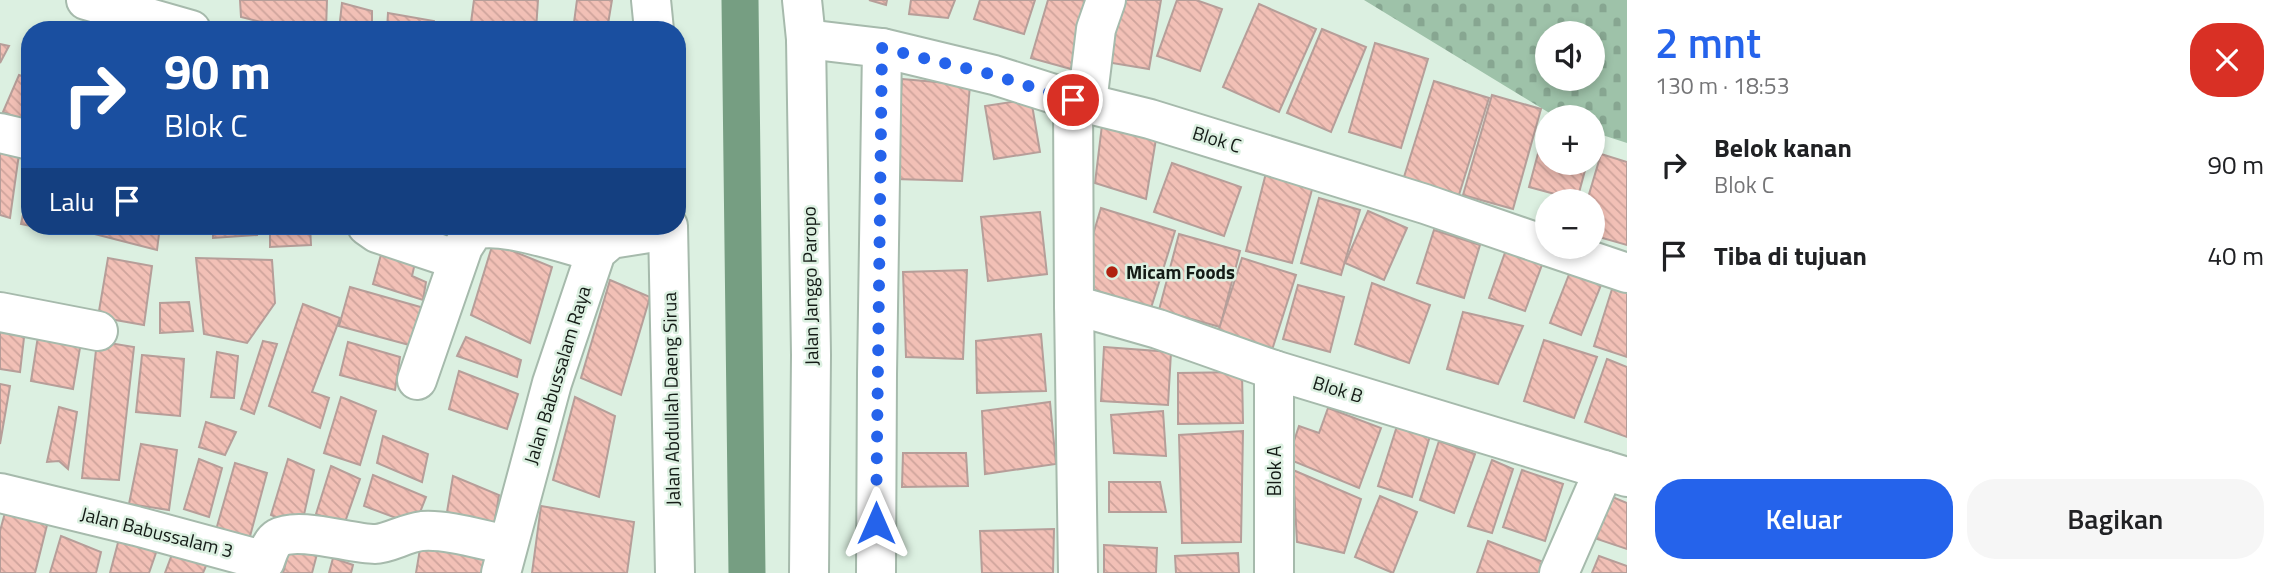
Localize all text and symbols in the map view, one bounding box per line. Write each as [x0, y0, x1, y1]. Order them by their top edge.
text: 2 mnt [1655, 10, 1761, 74]
map controls [1535, 21, 1605, 259]
button: sound [1535, 21, 1605, 91]
button: close [2190, 23, 2264, 97]
text: 90 m [164, 33, 271, 108]
icon: right [49, 49, 140, 140]
text: 130 m · 18:53 [1655, 68, 1790, 103]
pin [1043, 70, 1103, 130]
icon: arrive [1054, 81, 1092, 119]
text: Blok C [164, 101, 248, 149]
button: + [1535, 105, 1605, 175]
street label: Blok C [1189, 117, 1245, 160]
text: Belok kanan [1714, 128, 1852, 167]
text: 90 m [2207, 145, 2264, 184]
icon: right [1655, 146, 1693, 184]
text: Blok C [1714, 167, 1774, 202]
text: Lalu [49, 182, 94, 221]
icon: arrive [108, 182, 146, 220]
button: − [1535, 189, 1605, 259]
street label: Jalan Janggo Paropo [794, 206, 825, 366]
text: Tiba di tujuan [1714, 236, 1867, 275]
text: 40 m [2207, 236, 2264, 275]
icon: arrive [1655, 237, 1693, 275]
place label: Micam Foods [1126, 257, 1235, 286]
marker: Micam Foods [1104, 264, 1120, 280]
street label: Jalan Babussalam Raya [516, 281, 598, 468]
street label: Jalan Abdullah Daeng Sirua [654, 291, 687, 506]
street label: Blok B [1309, 367, 1367, 410]
street label: Blok A [1259, 446, 1288, 496]
button: Keluar [1655, 479, 1953, 559]
button: Bagikan [1967, 479, 2264, 559]
position arrow [839, 486, 913, 560]
street label: Jalan Babussalam 3 [78, 499, 237, 565]

